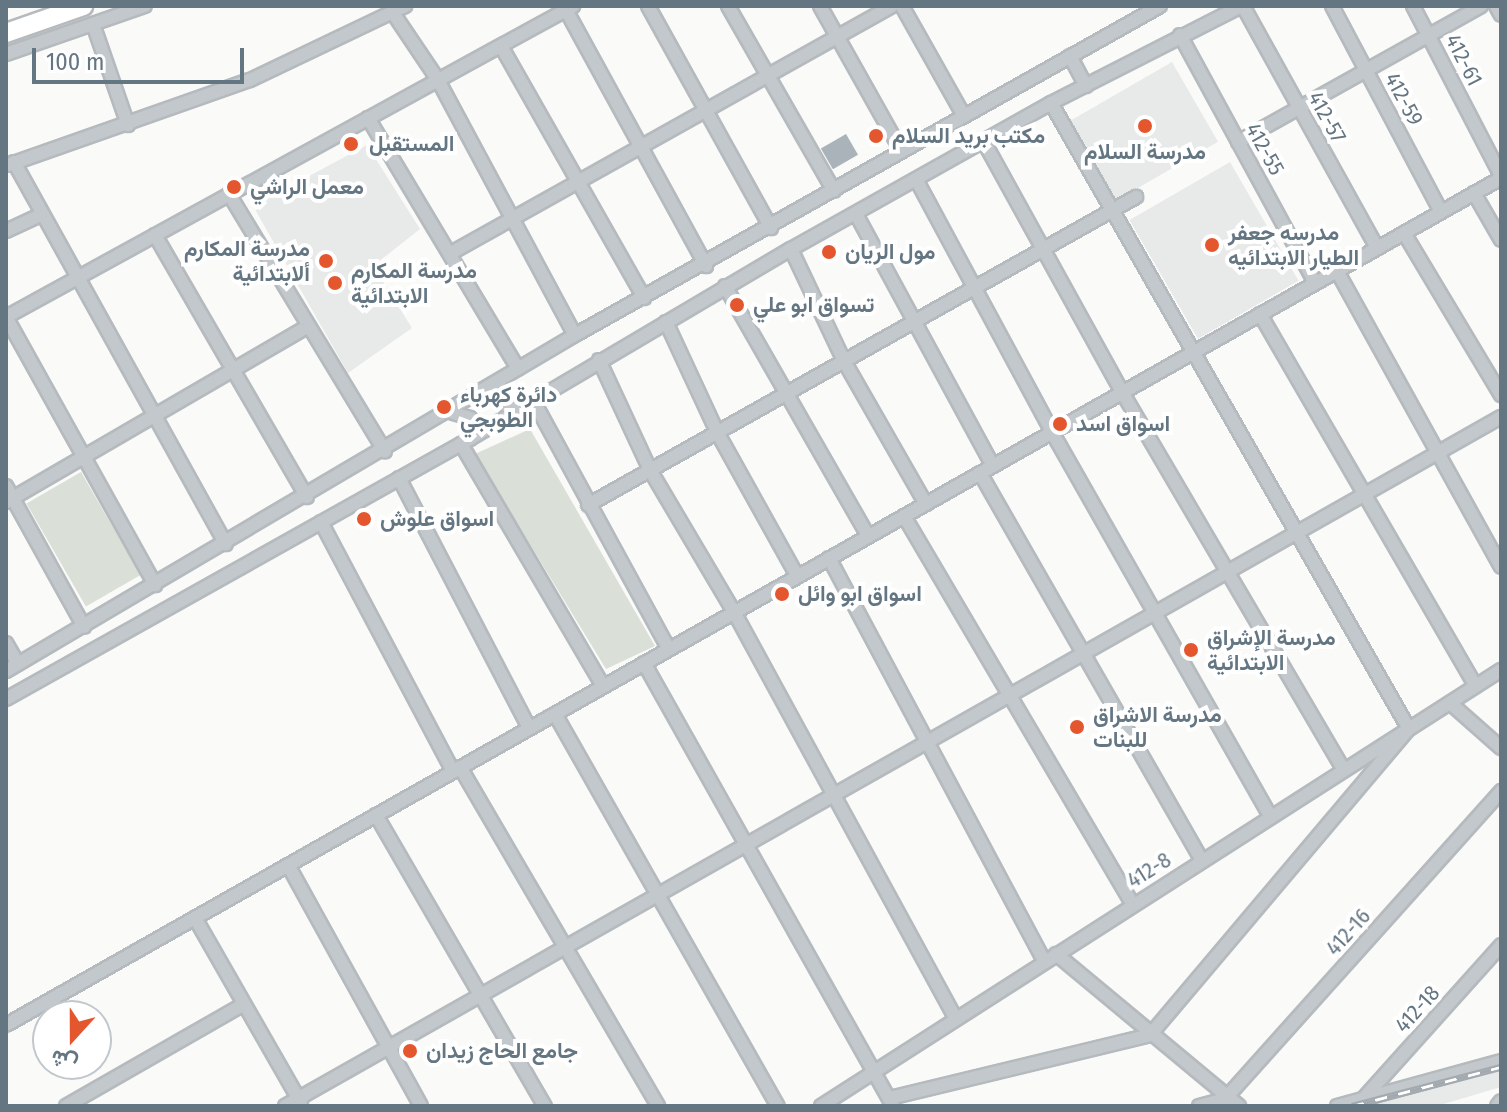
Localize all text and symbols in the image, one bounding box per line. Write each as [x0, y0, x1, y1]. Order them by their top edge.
street label: 412-61 [1440, 30, 1488, 90]
scale bar [36, 32, 248, 82]
text: 100 m [46, 48, 104, 76]
street label: 412-59 [1379, 68, 1429, 130]
street label: 412-57 [1302, 87, 1352, 147]
marker: مدرسة السلام [1136, 117, 1154, 135]
street label: 412-55 [1240, 118, 1290, 180]
place label: مكتب بريد السلام [892, 123, 1045, 149]
marker: مكتب بريد السلام [867, 127, 885, 145]
place label: المستقبل [369, 131, 454, 157]
marker: المستقبل [340, 133, 362, 155]
place label: مدرسة السلام [1084, 139, 1206, 165]
place label: معمل الراشي [250, 174, 364, 200]
marker: معمل الراشي [225, 178, 243, 196]
place label: مدرسه جعفر الطيار الابتدائيه [1228, 219, 1359, 270]
place label: مدرسة المكارم ألابتدائية [184, 235, 310, 286]
marker: مدرسه جعفر الطيار الابتدائيه [1203, 236, 1221, 254]
place label: مول الريان [845, 239, 936, 265]
marker: مول الريان [820, 243, 838, 261]
marker: مدرسة المكارم ألابتدائية [317, 252, 335, 270]
place label: مدرسة المكارم الابتدائية [351, 257, 477, 308]
marker: مدرسة المكارم الابتدائية [326, 274, 344, 292]
place label: تسواق ابو علي [753, 292, 874, 318]
marker: تسواق ابو علي [728, 296, 746, 314]
place label: دائرة كهرباء الطوبجي [460, 381, 557, 432]
marker: دائرة كهرباء الطوبجي [435, 398, 453, 416]
place label: اسواق اسد [1076, 411, 1170, 437]
marker: اسواق اسد [1051, 415, 1069, 433]
place label: اسواق علوش [380, 506, 494, 532]
marker: اسواق علوش [355, 510, 373, 528]
place label: اسواق ابو وائل [798, 581, 922, 607]
marker: اسواق ابو وائل [773, 585, 791, 603]
place label: مدرسة الإشراق الابتدائية [1207, 624, 1336, 676]
marker: مدرسة الإشراق الابتدائية [1182, 641, 1200, 659]
place label: مدرسة الاشراق للبنات [1093, 701, 1222, 752]
marker: مدرسة الاشراق للبنات [1068, 718, 1086, 736]
street label: 412-8 [1122, 846, 1176, 894]
street label: 412-16 [1320, 903, 1376, 961]
street label: 412-18 [1389, 980, 1445, 1038]
north arrow [32, 1000, 112, 1080]
place label: جامع الحاج زيدان [426, 1038, 578, 1064]
marker: جامع الحاج زيدان [401, 1042, 419, 1060]
text: ش [47, 1044, 81, 1078]

